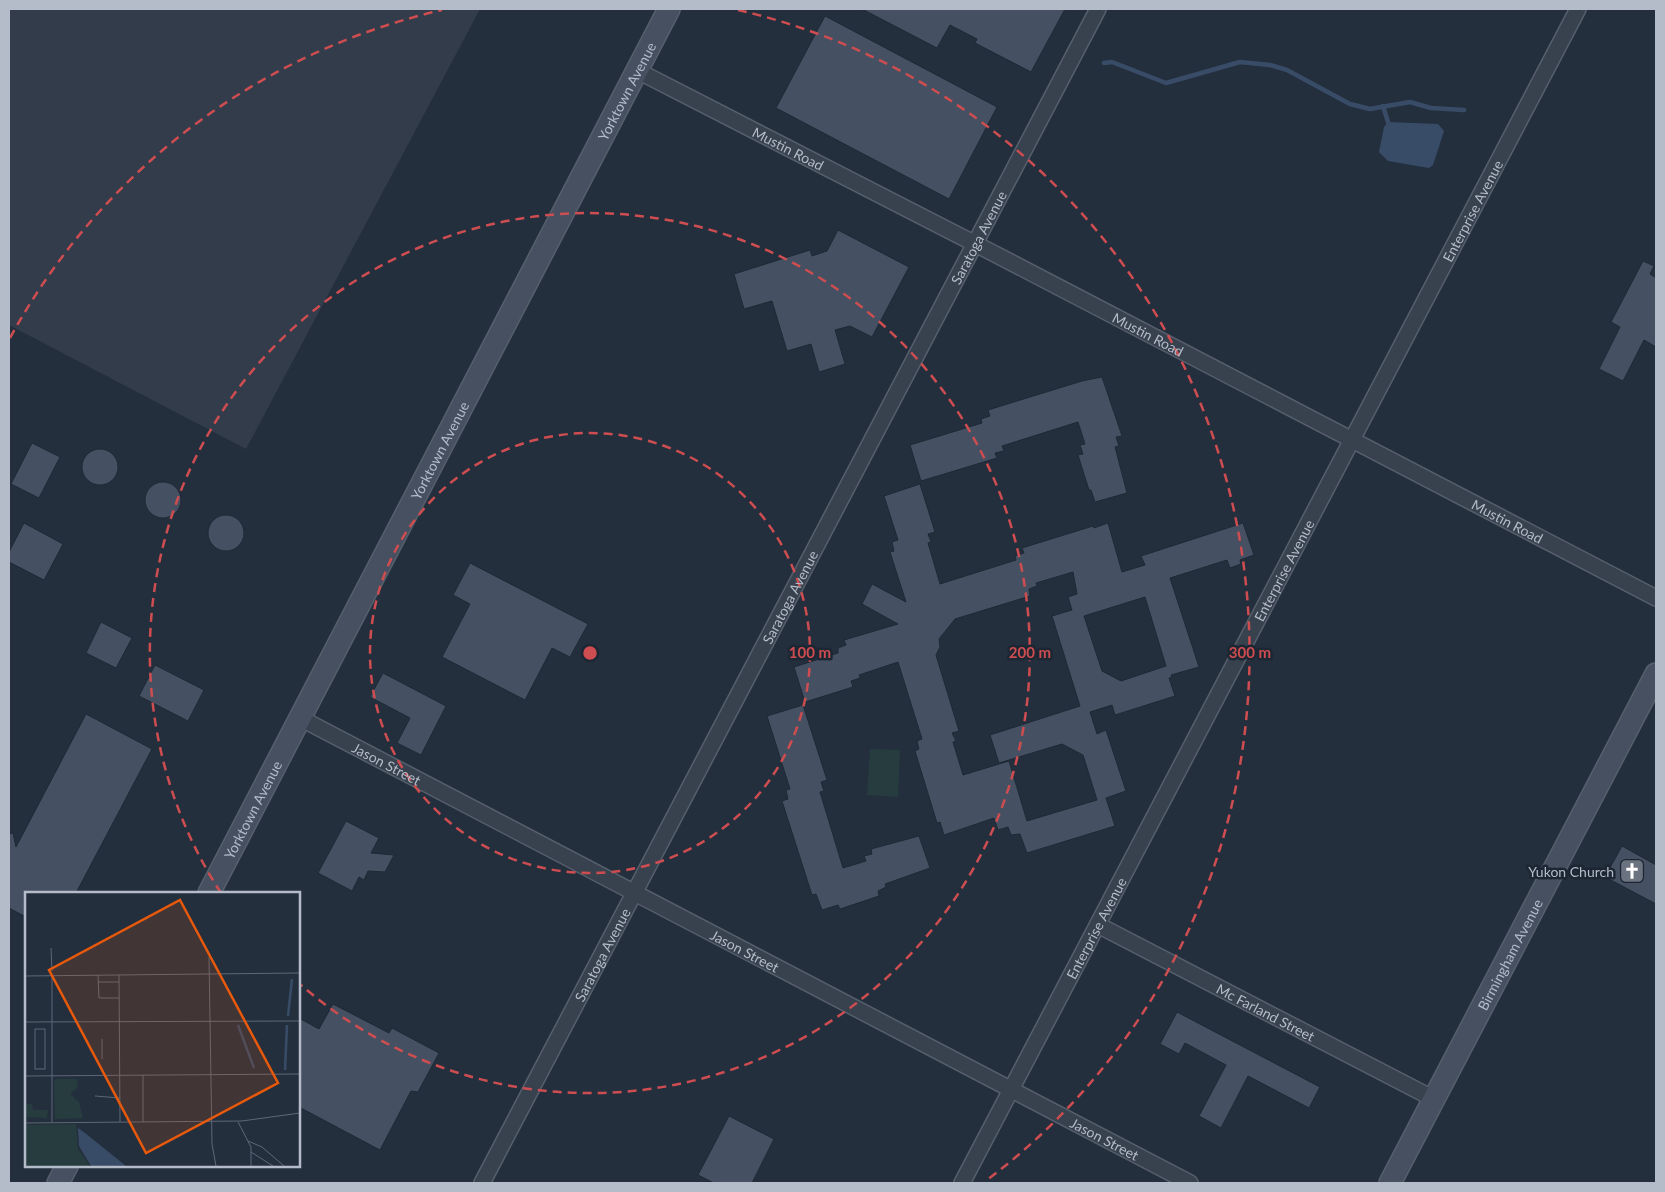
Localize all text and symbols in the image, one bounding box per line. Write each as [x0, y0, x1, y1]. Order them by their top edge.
street label: Yorktown Avenue [594, 39, 659, 143]
street label: Mustin Road [750, 123, 827, 173]
street label: Enterprise Avenue [1439, 157, 1506, 264]
street label: Saratoga Avenue [947, 188, 1010, 287]
street label: Mustin Road [1110, 308, 1187, 359]
street label: Yorktown Avenue [407, 398, 472, 502]
street label: Mustin Road [1469, 495, 1546, 546]
street label: Enterprise Avenue [1250, 516, 1317, 624]
street label: Saratoga Avenue [758, 547, 821, 646]
text: 100 m [789, 643, 831, 661]
text: 200 m [1009, 643, 1051, 661]
text: 300 m [1229, 643, 1271, 661]
centre of rings [581, 644, 599, 662]
street label: Jason Street [350, 738, 424, 788]
street label: Yorktown Avenue [220, 758, 285, 862]
church icon: Yukon Church [1619, 858, 1645, 884]
place label: Yukon Church [1528, 863, 1614, 880]
street label: Enterprise Avenue [1062, 874, 1129, 982]
inset map [25, 892, 300, 1167]
street label: Birmingham Avenue [1473, 896, 1546, 1013]
street label: Saratoga Avenue [570, 905, 633, 1004]
street label: Jason Street [708, 926, 782, 975]
street label: Mc Farland Street [1214, 979, 1318, 1044]
street label: Jason Street [1068, 1114, 1142, 1163]

